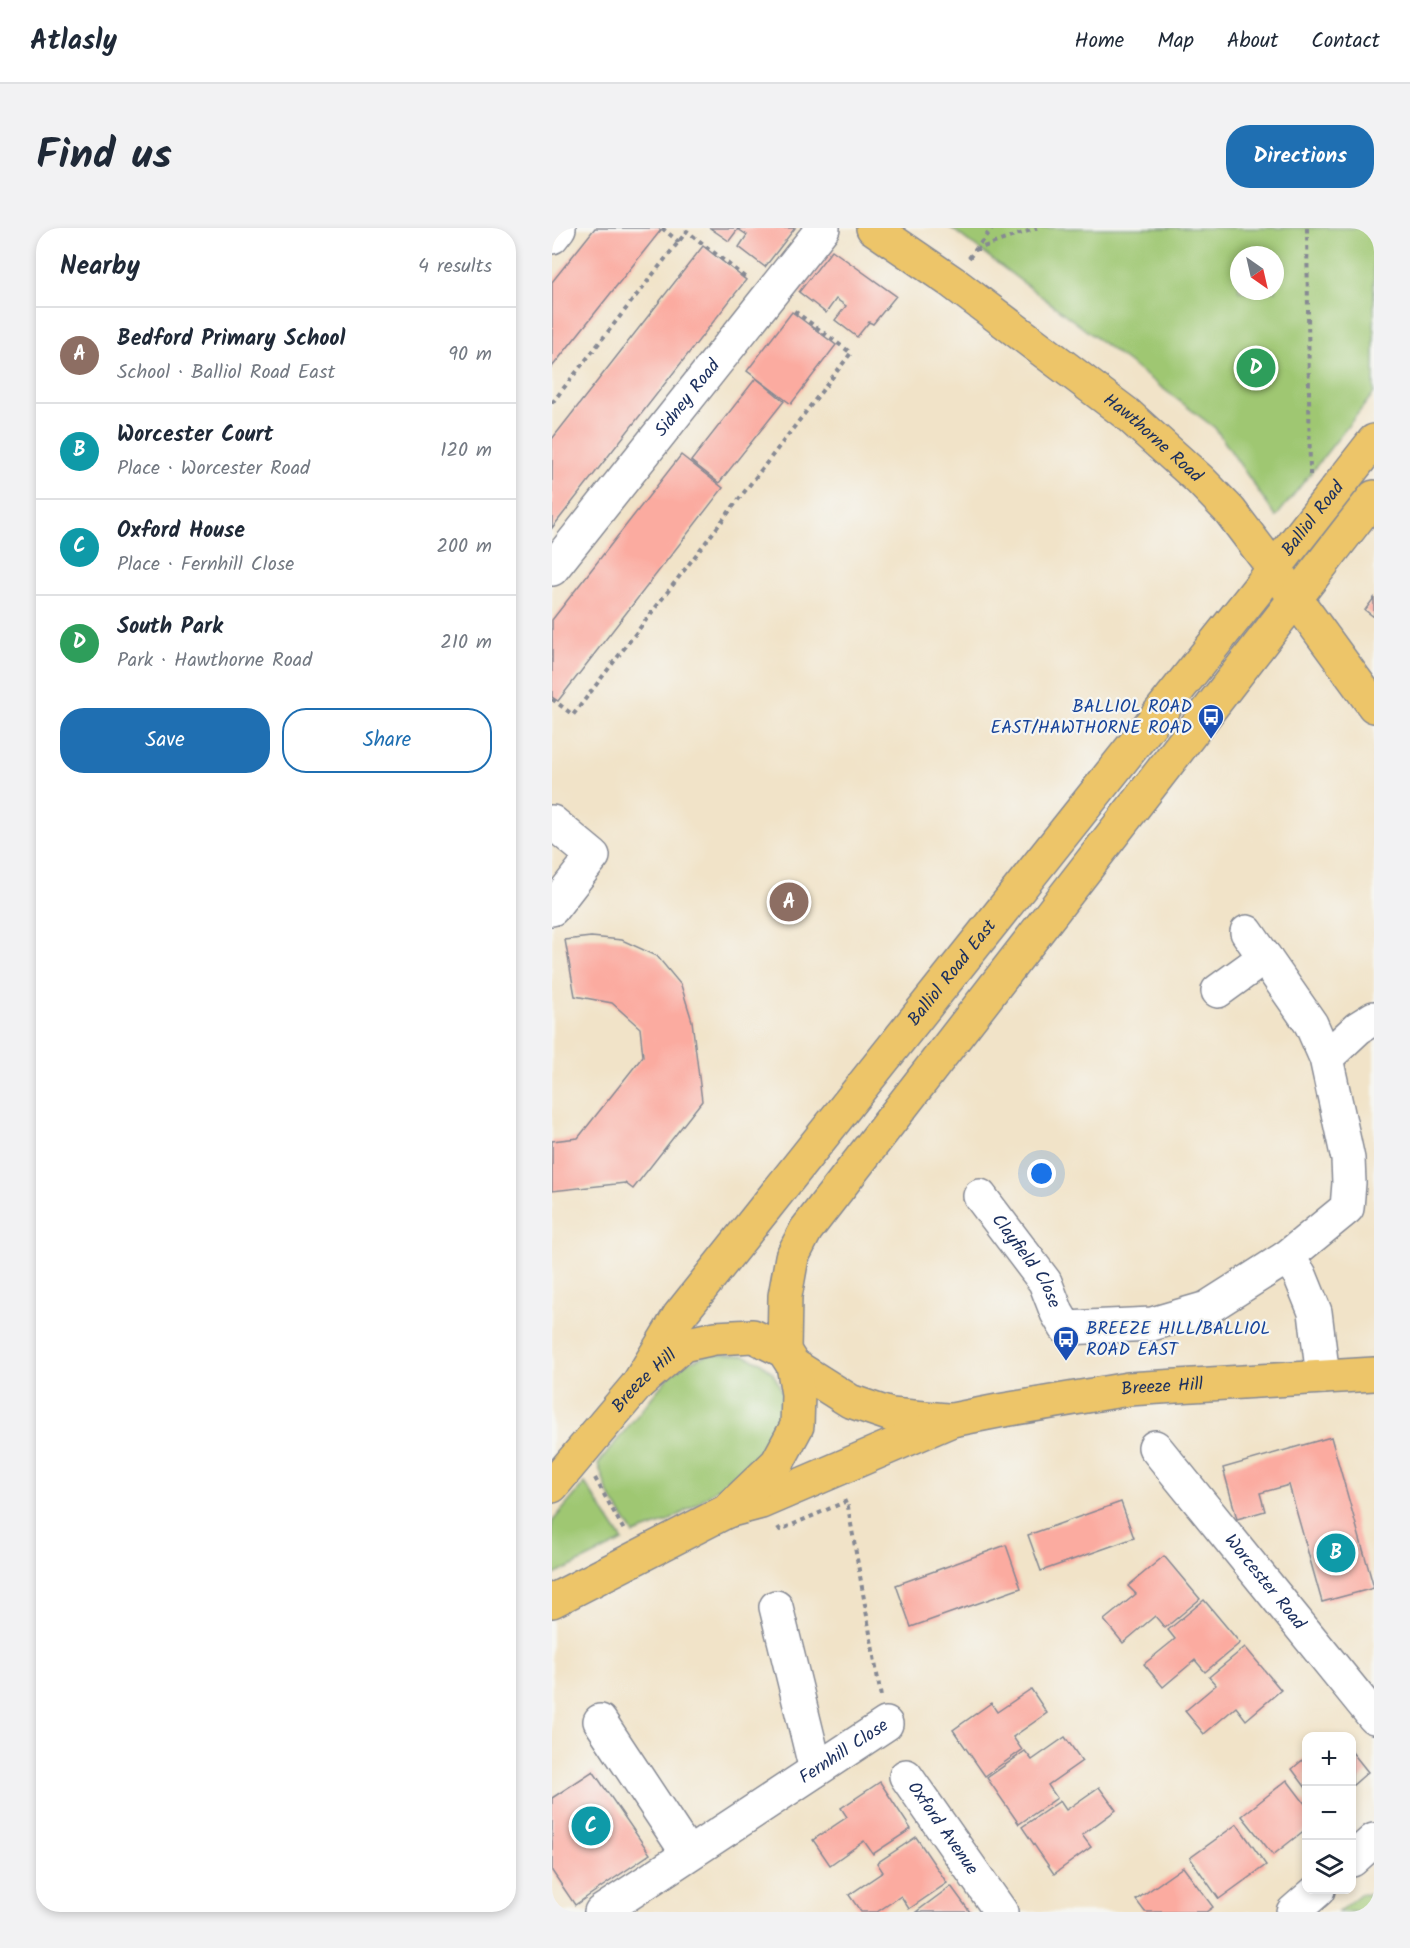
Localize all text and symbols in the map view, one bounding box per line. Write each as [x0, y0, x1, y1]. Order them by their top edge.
text: Atlasly [30, 19, 117, 64]
text: Home [1075, 25, 1124, 58]
text: Map [1157, 25, 1194, 58]
text: About [1227, 25, 1278, 58]
text: Contact [1311, 25, 1380, 58]
text: Find us [36, 123, 172, 190]
button: Directions [1226, 125, 1374, 188]
text: Nearby [60, 246, 140, 288]
north arrow [1230, 246, 1284, 300]
text: 4 results [418, 251, 492, 283]
text: Bedford Primary School [117, 322, 345, 357]
text: A [73, 339, 86, 371]
text: 90 m [448, 339, 492, 371]
pin: D [1236, 346, 1276, 390]
street label: Sidney Road [648, 352, 728, 444]
text: School · Balliol Road East [117, 357, 335, 389]
street label: Hawthorne Road [1097, 386, 1210, 491]
text: Worcester Court [117, 418, 273, 453]
text: B [73, 435, 86, 467]
text: 120 m [440, 435, 492, 467]
text: Place · Worcester Road [117, 453, 310, 485]
street label: Balliol Road [1274, 474, 1353, 563]
text: Oxford House [117, 514, 245, 549]
text: C [73, 531, 86, 563]
text: 200 m [436, 531, 492, 563]
text: Place · Fernhill Close [117, 549, 294, 581]
text: South Park [117, 610, 223, 645]
text: D [73, 627, 86, 659]
text: 210 m [440, 627, 492, 659]
text: Park · Hawthorne Road [117, 645, 312, 677]
place label: BALLIOL ROAD EAST/HAWTHORNE ROAD [991, 693, 1192, 743]
bus stop icon: BALLIOL ROAD EAST/HAWTHORNE ROAD [1196, 702, 1226, 740]
button: Save [60, 708, 270, 773]
button: Share [282, 708, 492, 773]
pin: A [770, 880, 808, 924]
street label: Balliol Road East [900, 912, 1005, 1033]
your location [1027, 1159, 1056, 1188]
street label: Clayfield Close [984, 1207, 1068, 1312]
place label: BREEZE HILL/BALLIOL ROAD EAST [1086, 1315, 1270, 1365]
bus stop icon: BREEZE HILL/BALLIOL ROAD EAST [1051, 1324, 1081, 1362]
street label: Breeze Hill [605, 1341, 684, 1420]
street label: Breeze Hill [1119, 1370, 1205, 1404]
street label: Worcester Road [1217, 1528, 1313, 1637]
pin: B [1316, 1530, 1356, 1576]
street label: Fernhill Close [793, 1712, 895, 1792]
map controls [1302, 1732, 1356, 1894]
button: + [1302, 1732, 1356, 1786]
street label: Oxford Avenue [900, 1776, 986, 1881]
button: − [1302, 1786, 1356, 1840]
pin: C [572, 1804, 610, 1848]
button: layers [1302, 1840, 1356, 1894]

